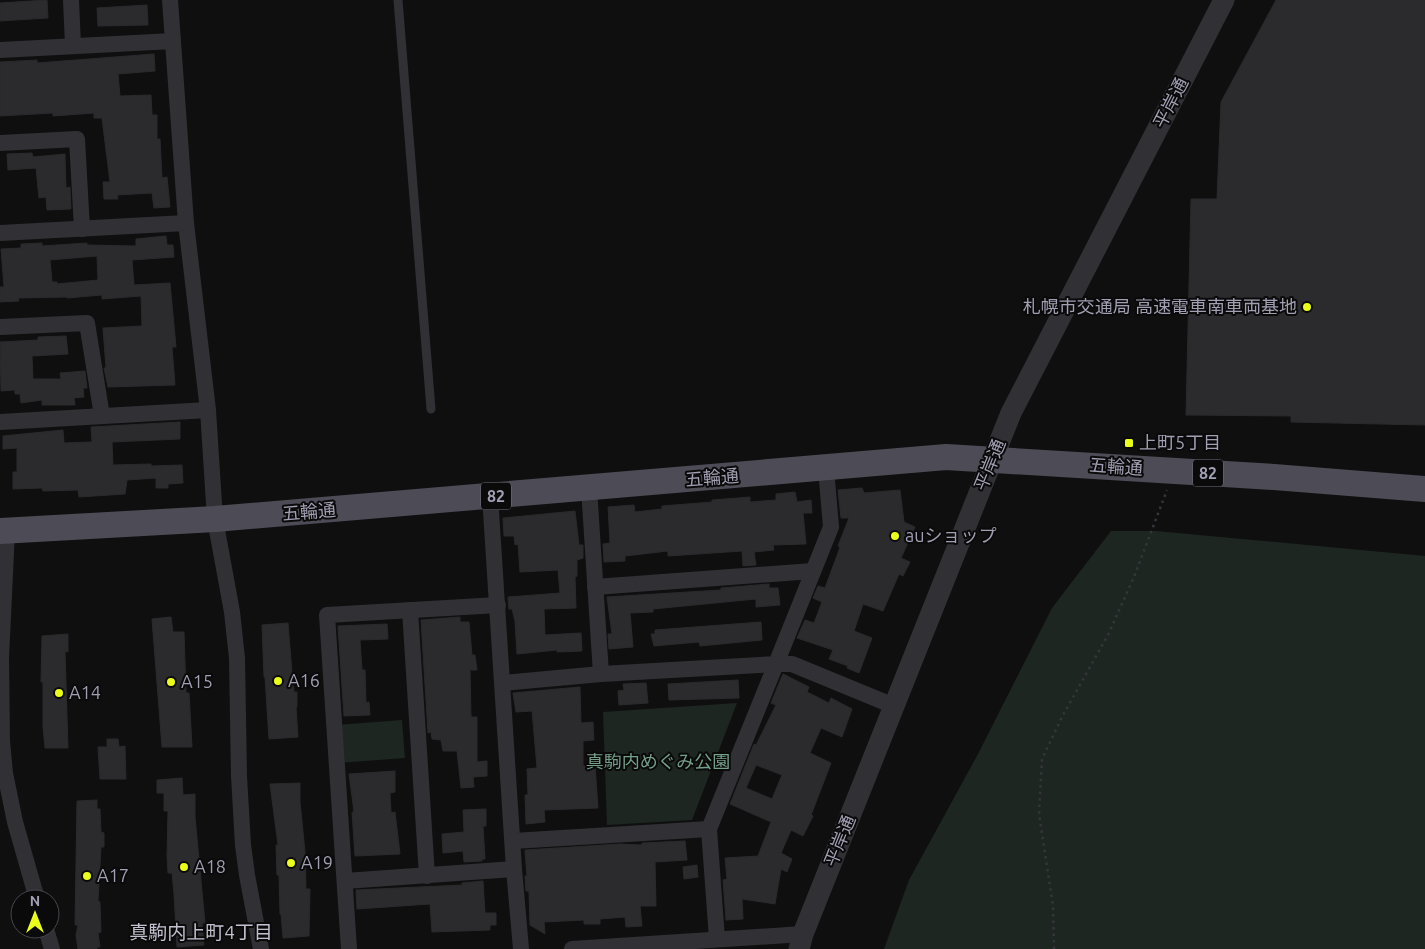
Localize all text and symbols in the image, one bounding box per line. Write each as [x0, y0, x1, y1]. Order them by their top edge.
street label: 平岸通 [1149, 74, 1191, 131]
place label: 札幌市交通局 高速電車南車両基地 [1023, 296, 1297, 316]
marker: 札幌市交通局 高速電車南車両基地 [1301, 301, 1313, 313]
place label: 上町5丁目 [1139, 432, 1221, 452]
street label: 平岸通 [970, 436, 1008, 493]
marker: 上町5丁目 [1123, 437, 1135, 449]
street label: 五輪通 [1088, 454, 1144, 478]
road number: 82 [1193, 459, 1223, 486]
street label: 五輪通 [684, 465, 740, 489]
road number: 82 [481, 482, 511, 510]
street label: 五輪通 [281, 499, 337, 523]
place label: auショップ [905, 525, 997, 545]
marker: auショップ [889, 530, 901, 542]
place label: A16 [288, 670, 320, 690]
place label: A15 [181, 671, 213, 691]
marker: A16 [272, 675, 284, 687]
marker: A15 [165, 676, 177, 688]
place label: A14 [69, 682, 101, 702]
marker: A14 [53, 687, 65, 699]
park label: 真駒内めぐみ公園 [586, 751, 730, 771]
street label: 平岸通 [820, 812, 858, 869]
place label: A19 [301, 852, 333, 872]
place label: A18 [194, 856, 226, 876]
marker: A19 [285, 857, 297, 869]
marker: A18 [178, 861, 190, 873]
place label: A17 [97, 865, 129, 885]
marker: A17 [81, 870, 93, 882]
north arrow [10, 889, 60, 939]
text: N [30, 893, 40, 909]
district label: 真駒内上町4丁目 [129, 921, 273, 943]

